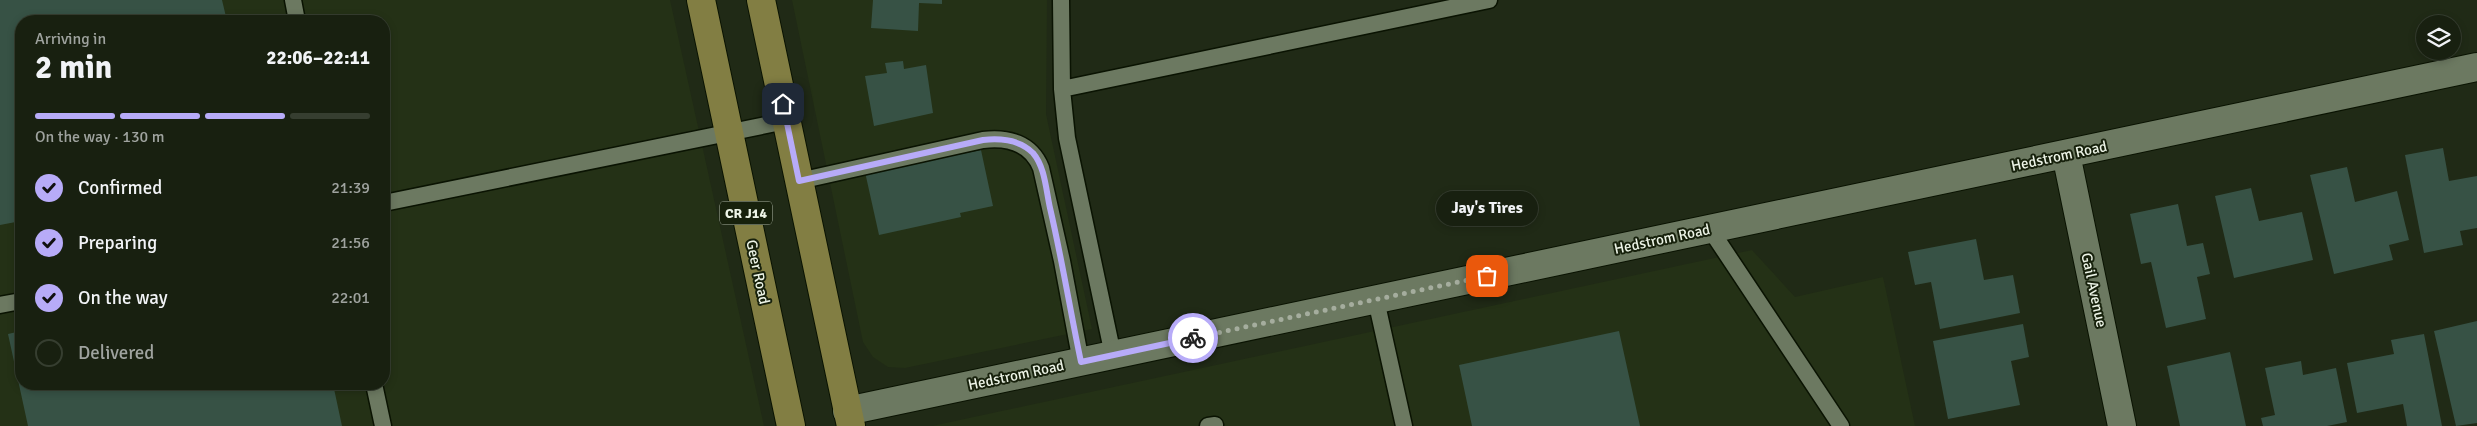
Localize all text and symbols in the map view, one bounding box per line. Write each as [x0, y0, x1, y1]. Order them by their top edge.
map controls [2416, 15, 2461, 60]
button: layers [2416, 15, 2461, 60]
text: Arriving in [35, 29, 106, 49]
text: 22:06–22:11 [266, 46, 370, 70]
text: 2 min [35, 48, 112, 87]
pin [762, 83, 804, 125]
icon: home [769, 90, 797, 118]
text: On the way · 130 m [35, 127, 165, 147]
street label: Hedstrom Road [2009, 137, 2109, 175]
icon: check [35, 174, 63, 202]
text: Confirmed [78, 176, 162, 200]
text: 21:39 [331, 178, 370, 198]
callout: Jay's Tires [1436, 191, 1538, 226]
text: Jay's Tires [1451, 198, 1523, 218]
road number: CR J14 [720, 202, 772, 224]
street label: Hedstrom Road [1612, 220, 1712, 258]
icon: check [35, 229, 63, 257]
text: Preparing [78, 231, 157, 255]
text: 21:56 [331, 233, 370, 253]
street label: Geer Road [742, 238, 774, 306]
street label: Gail Avenue [2077, 251, 2111, 329]
pin [1466, 255, 1508, 297]
icon: bag [1473, 262, 1501, 290]
icon: check [35, 284, 63, 312]
text: On the way [78, 286, 168, 310]
text: 22:01 [331, 288, 370, 308]
courier [1168, 313, 1218, 363]
icon: bike [1179, 324, 1207, 352]
text: Delivered [78, 341, 154, 365]
street label: Hedstrom Road [966, 356, 1066, 394]

